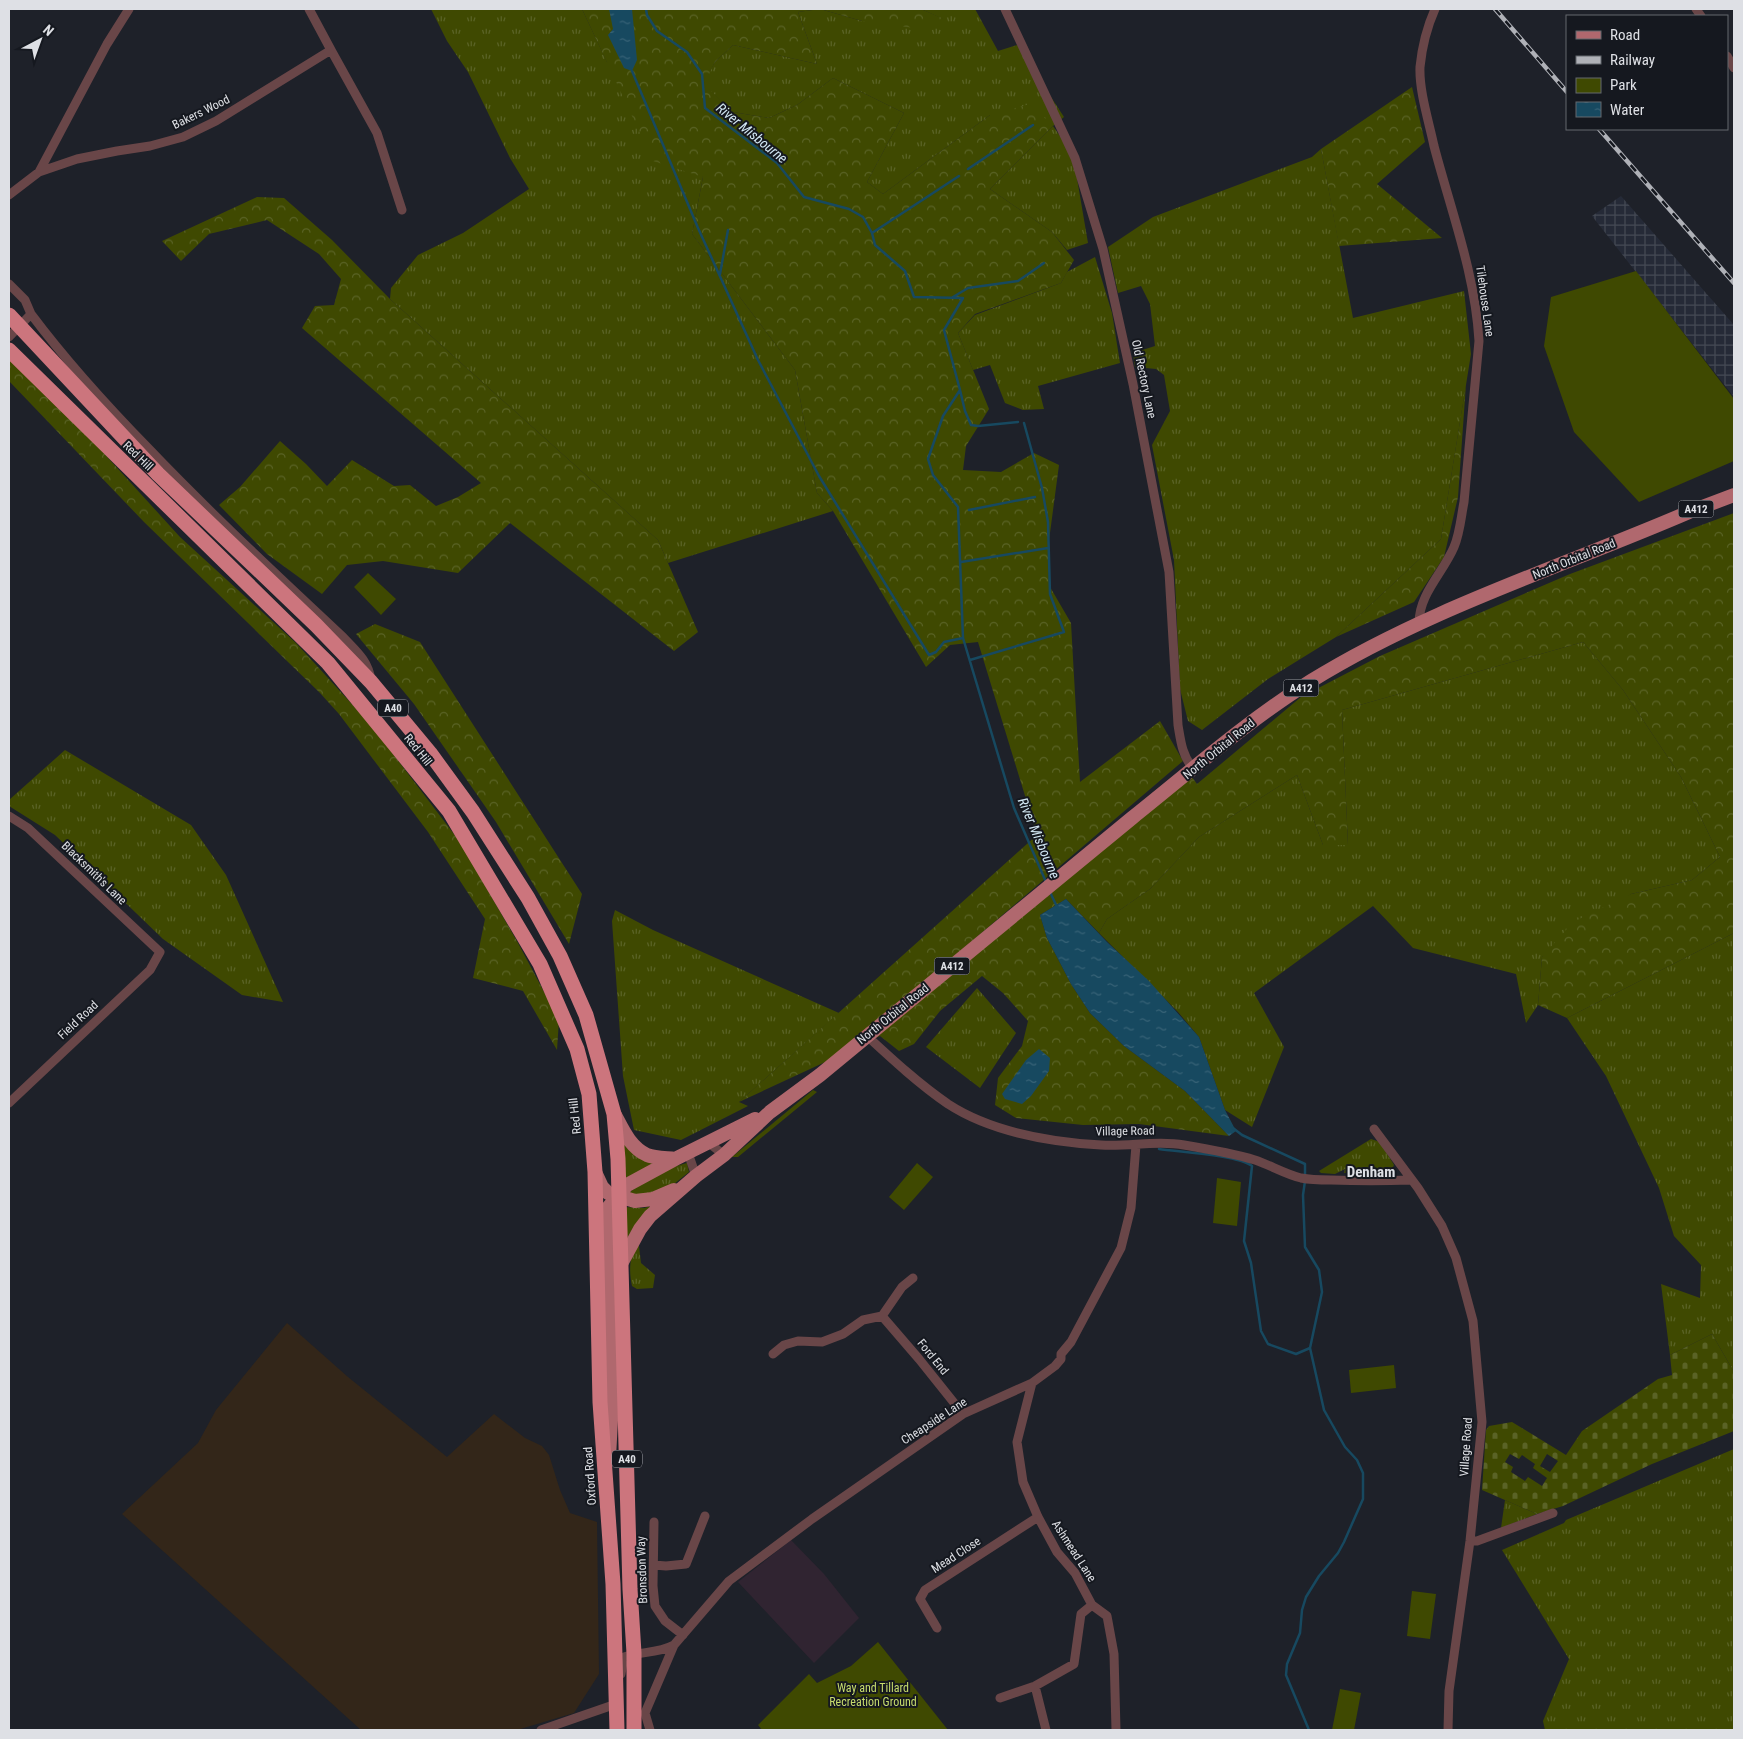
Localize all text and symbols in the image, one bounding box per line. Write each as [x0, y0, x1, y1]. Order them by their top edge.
north arrow [15, 15, 65, 65]
legend [1566, 15, 1728, 130]
text: N [40, 21, 57, 39]
text: Road [1610, 26, 1640, 44]
text: Railway [1610, 51, 1655, 69]
text: Park [1610, 76, 1637, 94]
street label: Bakers Wood [170, 92, 232, 132]
water label: River Misbourne [713, 100, 791, 166]
text: Water [1610, 101, 1645, 119]
street label: Tilehouse Lane [1473, 264, 1497, 338]
street label: Old Rectory Lane [1129, 338, 1159, 420]
street label: Red Hill [120, 438, 156, 474]
road number: A412 [1678, 500, 1714, 518]
street label: North Orbital Road [1531, 536, 1617, 582]
road number: A412 [1284, 680, 1318, 696]
road number: A40 [378, 700, 408, 716]
street label: North Orbital Road [1180, 716, 1258, 782]
street label: Red Hill [401, 731, 435, 769]
water label: River Misbourne [1015, 795, 1063, 881]
street label: Blacksmith's Lane [59, 839, 130, 908]
road number: A412 [934, 958, 970, 974]
street label: North Orbital Road [854, 981, 932, 1047]
street label: Field Road [55, 998, 101, 1042]
street label: Red Hill [566, 1097, 584, 1135]
street label: Village Road [1095, 1123, 1155, 1139]
district label: Denham [1347, 1163, 1395, 1181]
street label: Ford End [914, 1336, 952, 1378]
street label: Cheapside Lane [899, 1394, 970, 1447]
street label: Village Road [1457, 1417, 1475, 1477]
street label: Oxford Road [581, 1446, 599, 1506]
road number: A40 [612, 1450, 642, 1468]
street label: Ashmead Lane [1049, 1518, 1099, 1585]
street label: Mead Close [929, 1534, 984, 1576]
street label: Bronsdon Way [634, 1536, 650, 1604]
park label: Way and Tillard Recreation Ground [829, 1681, 917, 1709]

